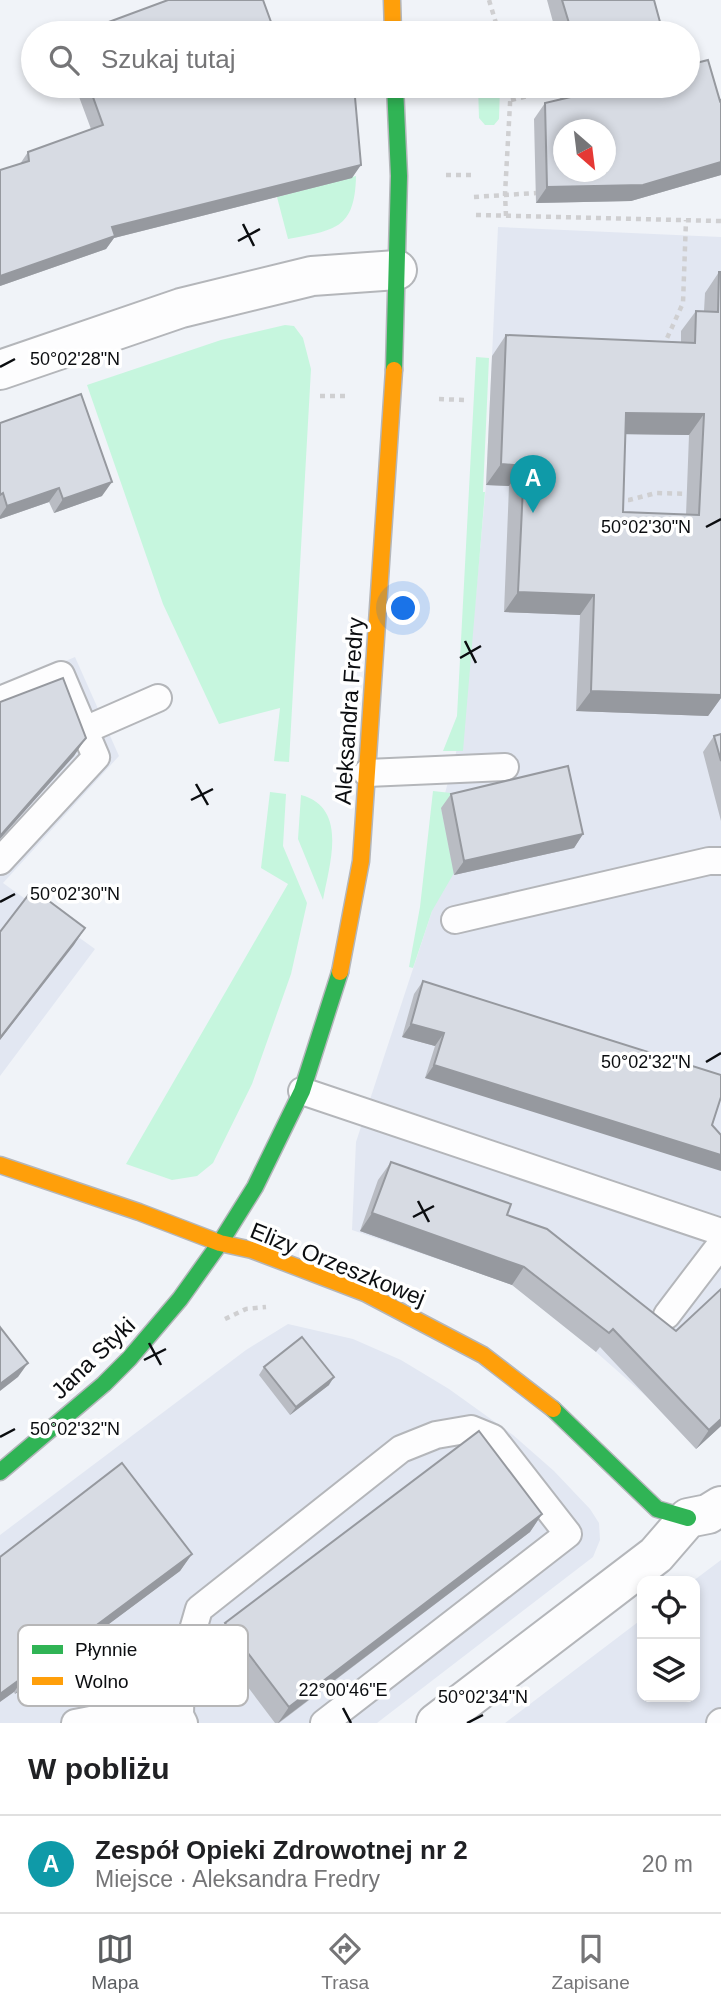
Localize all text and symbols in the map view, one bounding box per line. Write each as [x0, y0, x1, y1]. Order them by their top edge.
search box [21, 21, 700, 98]
icon: search [45, 41, 83, 79]
text: Szukaj tutaj [101, 44, 235, 74]
north arrow [553, 119, 616, 182]
text: 50°02'28"N [30, 349, 120, 369]
pin: A [510, 455, 556, 513]
text: 50°02'30"N [601, 517, 691, 537]
your location [386, 591, 420, 625]
street label: Aleksandra Fredry [329, 616, 369, 806]
text: 50°02'30"N [30, 884, 120, 904]
text: 50°02'32"N [601, 1052, 691, 1072]
street label: Elizy Orzeszkowej [247, 1217, 429, 1311]
street label: Jana Styki [46, 1312, 140, 1404]
text: 50°02'32"N [30, 1419, 120, 1439]
map controls [637, 1576, 700, 1702]
button: locate [637, 1576, 700, 1639]
legend [18, 1625, 248, 1706]
text: Płynnie [75, 1639, 137, 1660]
button: layers [637, 1639, 700, 1702]
text: Wolno [75, 1671, 129, 1692]
text: 22°00'46"E [298, 1680, 388, 1700]
text: 50°02'34"N [438, 1687, 528, 1707]
text: W pobliżu [28, 1752, 170, 1785]
text: Zespół Opieki Zdrowotnej nr 2 [95, 1835, 468, 1865]
text: A [43, 1851, 59, 1877]
text: 20 m [642, 1851, 693, 1877]
text: Miejsce · Aleksandra Fredry [95, 1866, 380, 1892]
tab: Mapa [91, 1930, 139, 1994]
tab: Trasa [321, 1930, 369, 1994]
tab: Zapisane [552, 1930, 630, 1994]

